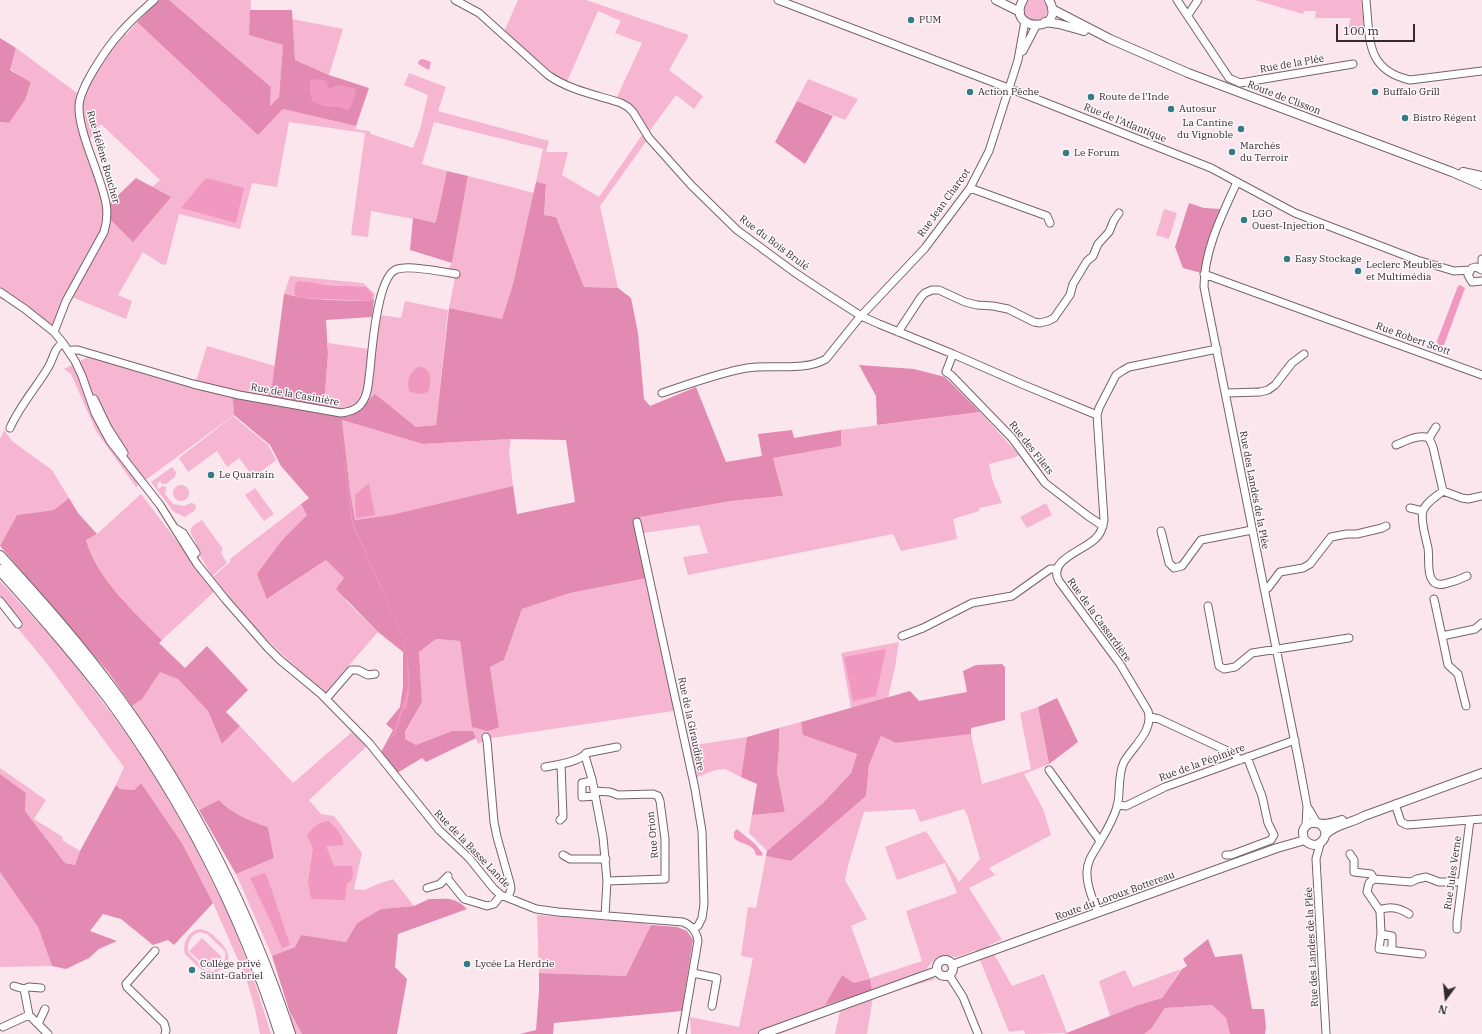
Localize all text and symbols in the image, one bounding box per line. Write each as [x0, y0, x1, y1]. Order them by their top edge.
place label: PUM [919, 14, 941, 26]
marker: PUM [906, 15, 916, 25]
scale bar [1338, 16, 1417, 42]
text: 100 m [1343, 23, 1379, 38]
street label: Rue de la Plée [1259, 52, 1325, 76]
street label: Route de Clisson [1246, 78, 1322, 118]
place label: Action Pêche [978, 86, 1039, 98]
place label: Buffalo Grill [1383, 86, 1440, 98]
marker: Action Pêche [965, 87, 975, 97]
marker: Buffalo Grill [1370, 87, 1380, 97]
place label: Route de l'Inde [1099, 91, 1169, 103]
marker: Route de l'Inde [1086, 92, 1096, 102]
street label: Rue de l'Atlantique [1082, 101, 1168, 145]
place label: Autosur [1179, 103, 1217, 115]
marker: Autosur [1166, 104, 1176, 114]
street label: Rue Hélène Boucher [84, 109, 122, 205]
place label: Bistro Régent [1413, 112, 1476, 124]
marker: Bistro Régent [1400, 113, 1410, 123]
place label: La Cantine du Vignoble [1177, 117, 1233, 140]
marker: La Cantine du Vignoble [1236, 124, 1246, 134]
place label: Marchés du Terroir [1240, 140, 1288, 164]
place label: Le Forum [1074, 147, 1119, 159]
marker: Marchés du Terroir [1227, 147, 1237, 157]
marker: Le Forum [1061, 148, 1071, 158]
street label: Rue Jean Charcot [915, 167, 973, 239]
place label: LGO Ouest-Injection [1252, 208, 1325, 232]
street label: Rue du Bois Brulé [737, 213, 811, 273]
marker: LGO Ouest-Injection [1239, 215, 1249, 225]
place label: Easy Stockage [1295, 253, 1362, 265]
marker: Easy Stockage [1282, 254, 1292, 264]
place label: Leclerc Meubles et Multimédia [1366, 259, 1442, 282]
marker: Leclerc Meubles et Multimédia [1353, 266, 1363, 276]
street label: Rue Robert Scott [1374, 320, 1452, 358]
street label: Rue de la Casinière [250, 381, 340, 409]
street label: Rue des Filets [1006, 419, 1056, 477]
street label: Rue des Landes de la Plée [1237, 430, 1271, 550]
place label: Le Quatrain [219, 469, 274, 481]
marker: Le Quatrain [206, 470, 216, 480]
street label: Rue de la Cassardière [1064, 576, 1134, 664]
street label: Rue de la Giraudière [675, 676, 707, 772]
street label: Rue de la Pépinière [1157, 742, 1247, 784]
street label: Rue de la Basse Lande [432, 807, 512, 891]
street label: Rue Orion [645, 811, 661, 859]
street label: Rue Jules Verne [1442, 835, 1464, 911]
street label: Route du Loroux Bottereau [1054, 869, 1176, 923]
street label: Rue des Landes de la Plée [1303, 887, 1321, 1007]
place label: Collège privé Saint-Gabriel [200, 958, 263, 982]
place label: Lycée La Herdrie [475, 958, 554, 970]
marker: Lycée La Herdrie [462, 959, 472, 969]
marker: Collège privé Saint-Gabriel [187, 965, 197, 975]
north arrow [1426, 978, 1466, 1018]
text: N [1437, 1002, 1449, 1017]

